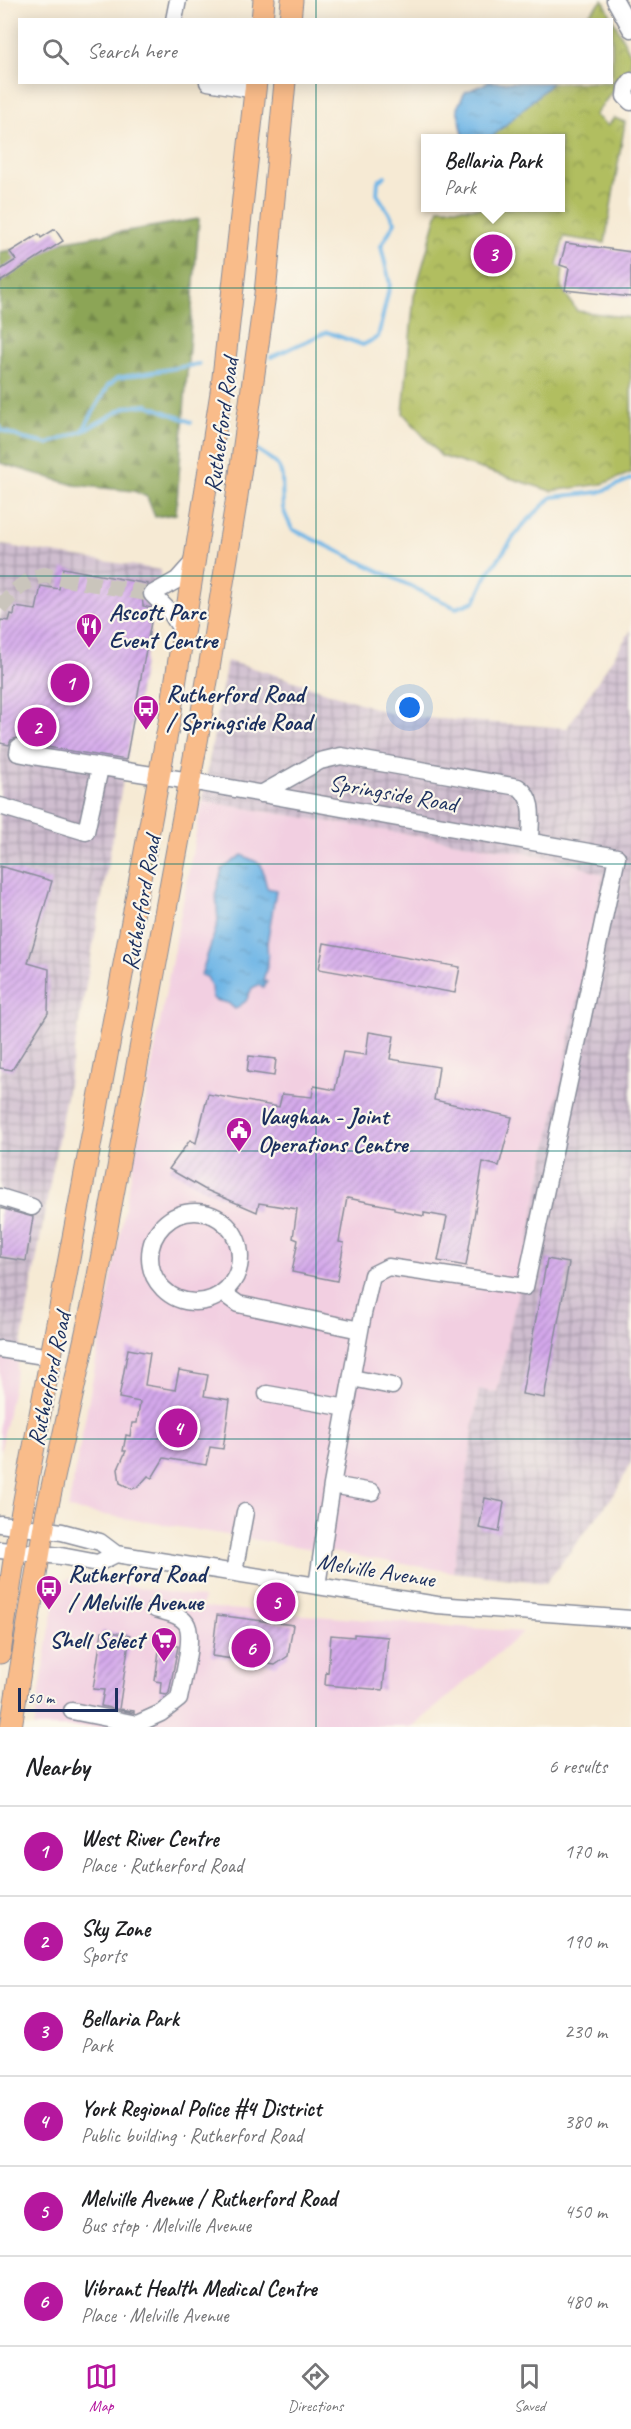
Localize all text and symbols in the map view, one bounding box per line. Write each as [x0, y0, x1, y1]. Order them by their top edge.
search box [18, 18, 613, 84]
icon: search [39, 35, 72, 68]
text: Search here [87, 37, 177, 65]
popup [421, 134, 565, 212]
text: Bellaria Park [444, 147, 542, 175]
text: Park [444, 175, 476, 200]
pin: 3 [474, 232, 512, 276]
street label: Rutherford Road [197, 352, 246, 494]
place label: Ascott Parc Event Centre [109, 597, 219, 655]
restaurant icon: Ascott Parc Event Centre [74, 611, 104, 649]
pin: 1 [50, 660, 90, 706]
place label: Rutherford Road / Springside Road [166, 679, 316, 737]
bus stop icon: Rutherford Road / Springside Road [131, 693, 161, 731]
your location [395, 693, 424, 722]
pin: 2 [18, 704, 57, 750]
street label: Springside Road [327, 767, 463, 820]
street label: Rutherford Road [114, 830, 168, 972]
place label: Vaughan - Joint Operations Centre [258, 1101, 410, 1159]
public building icon: Vaughan - Joint Operations Centre [224, 1115, 254, 1153]
street label: Rutherford Road [20, 1306, 79, 1449]
pin: 4 [158, 1406, 198, 1450]
street label: Melville Avenue [315, 1546, 439, 1594]
place label: Rutherford Road / Melville Avenue [68, 1559, 210, 1617]
bus stop icon: Rutherford Road / Melville Avenue [34, 1573, 64, 1611]
pin: 5 [256, 1580, 296, 1624]
place label: Shell Select [49, 1625, 148, 1655]
supermarket icon: Shell Select [149, 1625, 179, 1663]
pin: 6 [232, 1626, 270, 1670]
scale bar [18, 1685, 118, 1712]
text: 50 m [27, 1688, 54, 1708]
text: Nearby [24, 1750, 89, 1783]
text: 6 results [548, 1754, 607, 1779]
text: West River Centre [81, 1825, 219, 1853]
text: 1 [39, 1839, 48, 1864]
text: 170 m [564, 1839, 607, 1864]
text: Place · Rutherford Road [81, 1853, 243, 1878]
text: Sky Zone [81, 1915, 150, 1943]
text: 2 [39, 1929, 48, 1954]
text: 190 m [564, 1929, 607, 1954]
text: Sports [81, 1943, 126, 1968]
text: Bellaria Park [81, 2005, 179, 2033]
text: 3 [39, 2019, 48, 2044]
text: 230 m [564, 2019, 607, 2044]
text: Park [81, 2033, 113, 2058]
text: York Regional Police #4 District [81, 2095, 321, 2123]
text: 4 [39, 2109, 48, 2134]
text: 380 m [564, 2109, 607, 2134]
text: Public building · Rutherford Road [81, 2123, 303, 2148]
text: Melville Avenue / Rutherford Road [81, 2185, 336, 2213]
text: 5 [39, 2199, 48, 2224]
text: 450 m [564, 2199, 607, 2224]
text: Bus stop · Melville Avenue [81, 2213, 251, 2238]
text: Vibrant Health Medical Centre [81, 2275, 317, 2303]
text: 6 [39, 2289, 48, 2314]
text: 480 m [564, 2289, 607, 2314]
text: Place · Melville Avenue [81, 2303, 229, 2328]
tab: Map [85, 2360, 118, 2416]
tab: Directions [288, 2360, 343, 2416]
tab: Saved [513, 2360, 546, 2416]

